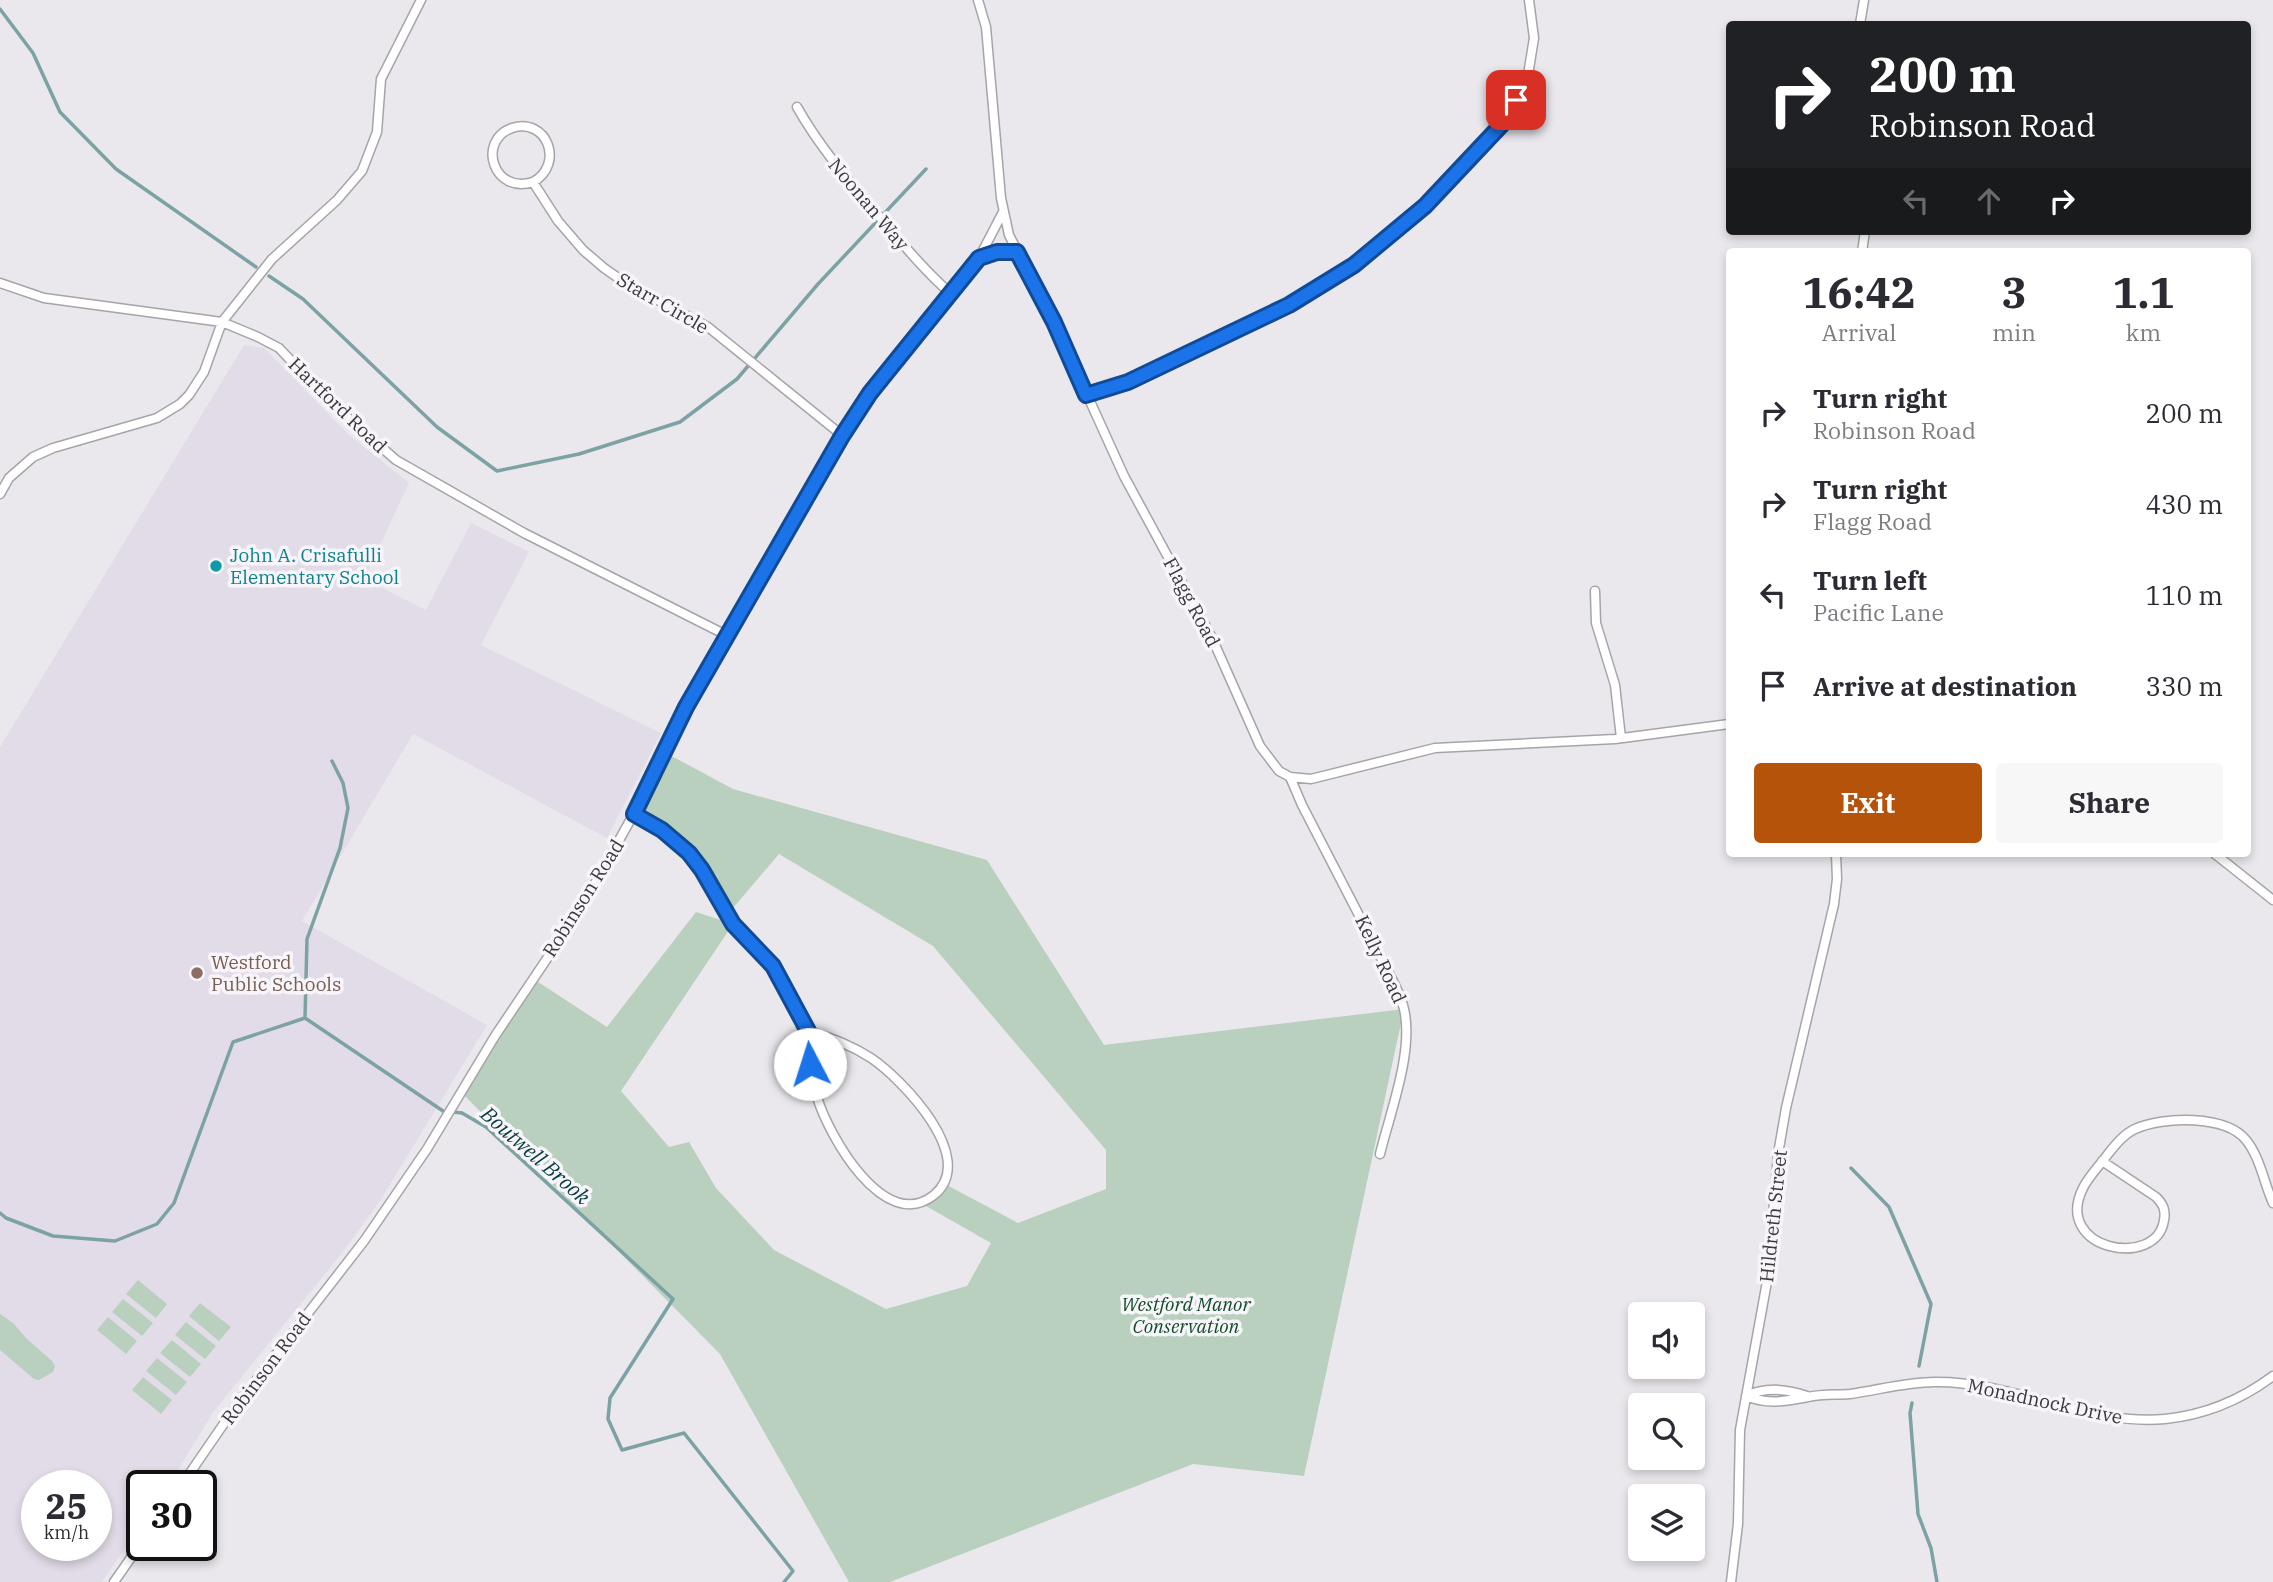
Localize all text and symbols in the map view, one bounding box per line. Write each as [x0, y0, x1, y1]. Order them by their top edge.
text: 200 m [1869, 42, 2016, 105]
icon: right [1754, 49, 1845, 140]
pin [1486, 70, 1546, 130]
icon: arrive [1497, 81, 1535, 119]
text: Robinson Road [1869, 104, 2096, 146]
street label: Noonan Way [824, 153, 915, 256]
icon: left [1897, 182, 1935, 220]
icon: ahead [1970, 182, 2008, 220]
icon: right [2043, 182, 2081, 220]
text: 16:42 [1802, 265, 1916, 320]
text: 3 [2002, 265, 2027, 320]
text: 1.1 [2112, 265, 2175, 320]
street label: Starr Circle [613, 267, 713, 339]
text: Arrival [1822, 317, 1897, 347]
text: min [1992, 317, 2036, 347]
text: km [2126, 317, 2161, 347]
street label: Hartford Road [284, 352, 392, 458]
text: Turn right [1813, 381, 1947, 415]
icon: right [1754, 394, 1792, 432]
text: 200 m [2145, 396, 2223, 430]
text: Robinson Road [1813, 415, 1976, 445]
text: Turn right [1813, 472, 1947, 506]
icon: right [1754, 485, 1792, 523]
text: 430 m [2145, 487, 2223, 521]
text: Flagg Road [1813, 506, 1932, 536]
place label: John A. Crisafulli Elementary School [230, 543, 400, 589]
street label: Flagg Road [1158, 553, 1226, 651]
marker: John A. Crisafulli Elementary School [208, 558, 224, 574]
text: Turn left [1813, 563, 1927, 597]
icon: left [1754, 576, 1792, 614]
text: 110 m [2145, 578, 2223, 612]
text: Pacific Lane [1813, 597, 1944, 627]
icon: arrive [1754, 667, 1792, 705]
text: Arrive at destination [1813, 669, 2077, 703]
text: 330 m [2145, 669, 2223, 703]
button: Exit [1754, 763, 1982, 843]
button: Share [1996, 763, 2223, 843]
street label: Robinson Road [537, 835, 629, 961]
street label: Kelly Road [1350, 911, 1412, 1007]
place label: Westford Public Schools [211, 950, 341, 996]
marker: Westford Public Schools [189, 965, 205, 981]
position arrow [773, 1027, 847, 1101]
water label: Boutwell Brook [475, 1099, 597, 1211]
street label: Hildreth Street [1754, 1148, 1792, 1283]
park label: Westford Manor Conservation [1121, 1292, 1251, 1338]
map controls [1628, 1302, 1705, 1561]
button: sound [1628, 1302, 1705, 1379]
street label: Robinson Road [216, 1307, 316, 1429]
street label: Monadnock Drive [1965, 1373, 2125, 1429]
button: search [1628, 1393, 1705, 1470]
speed limit sign: 30 [126, 1470, 217, 1561]
text: 25 [45, 1483, 88, 1529]
button: layers [1628, 1484, 1705, 1561]
text: km/h [44, 1521, 89, 1544]

